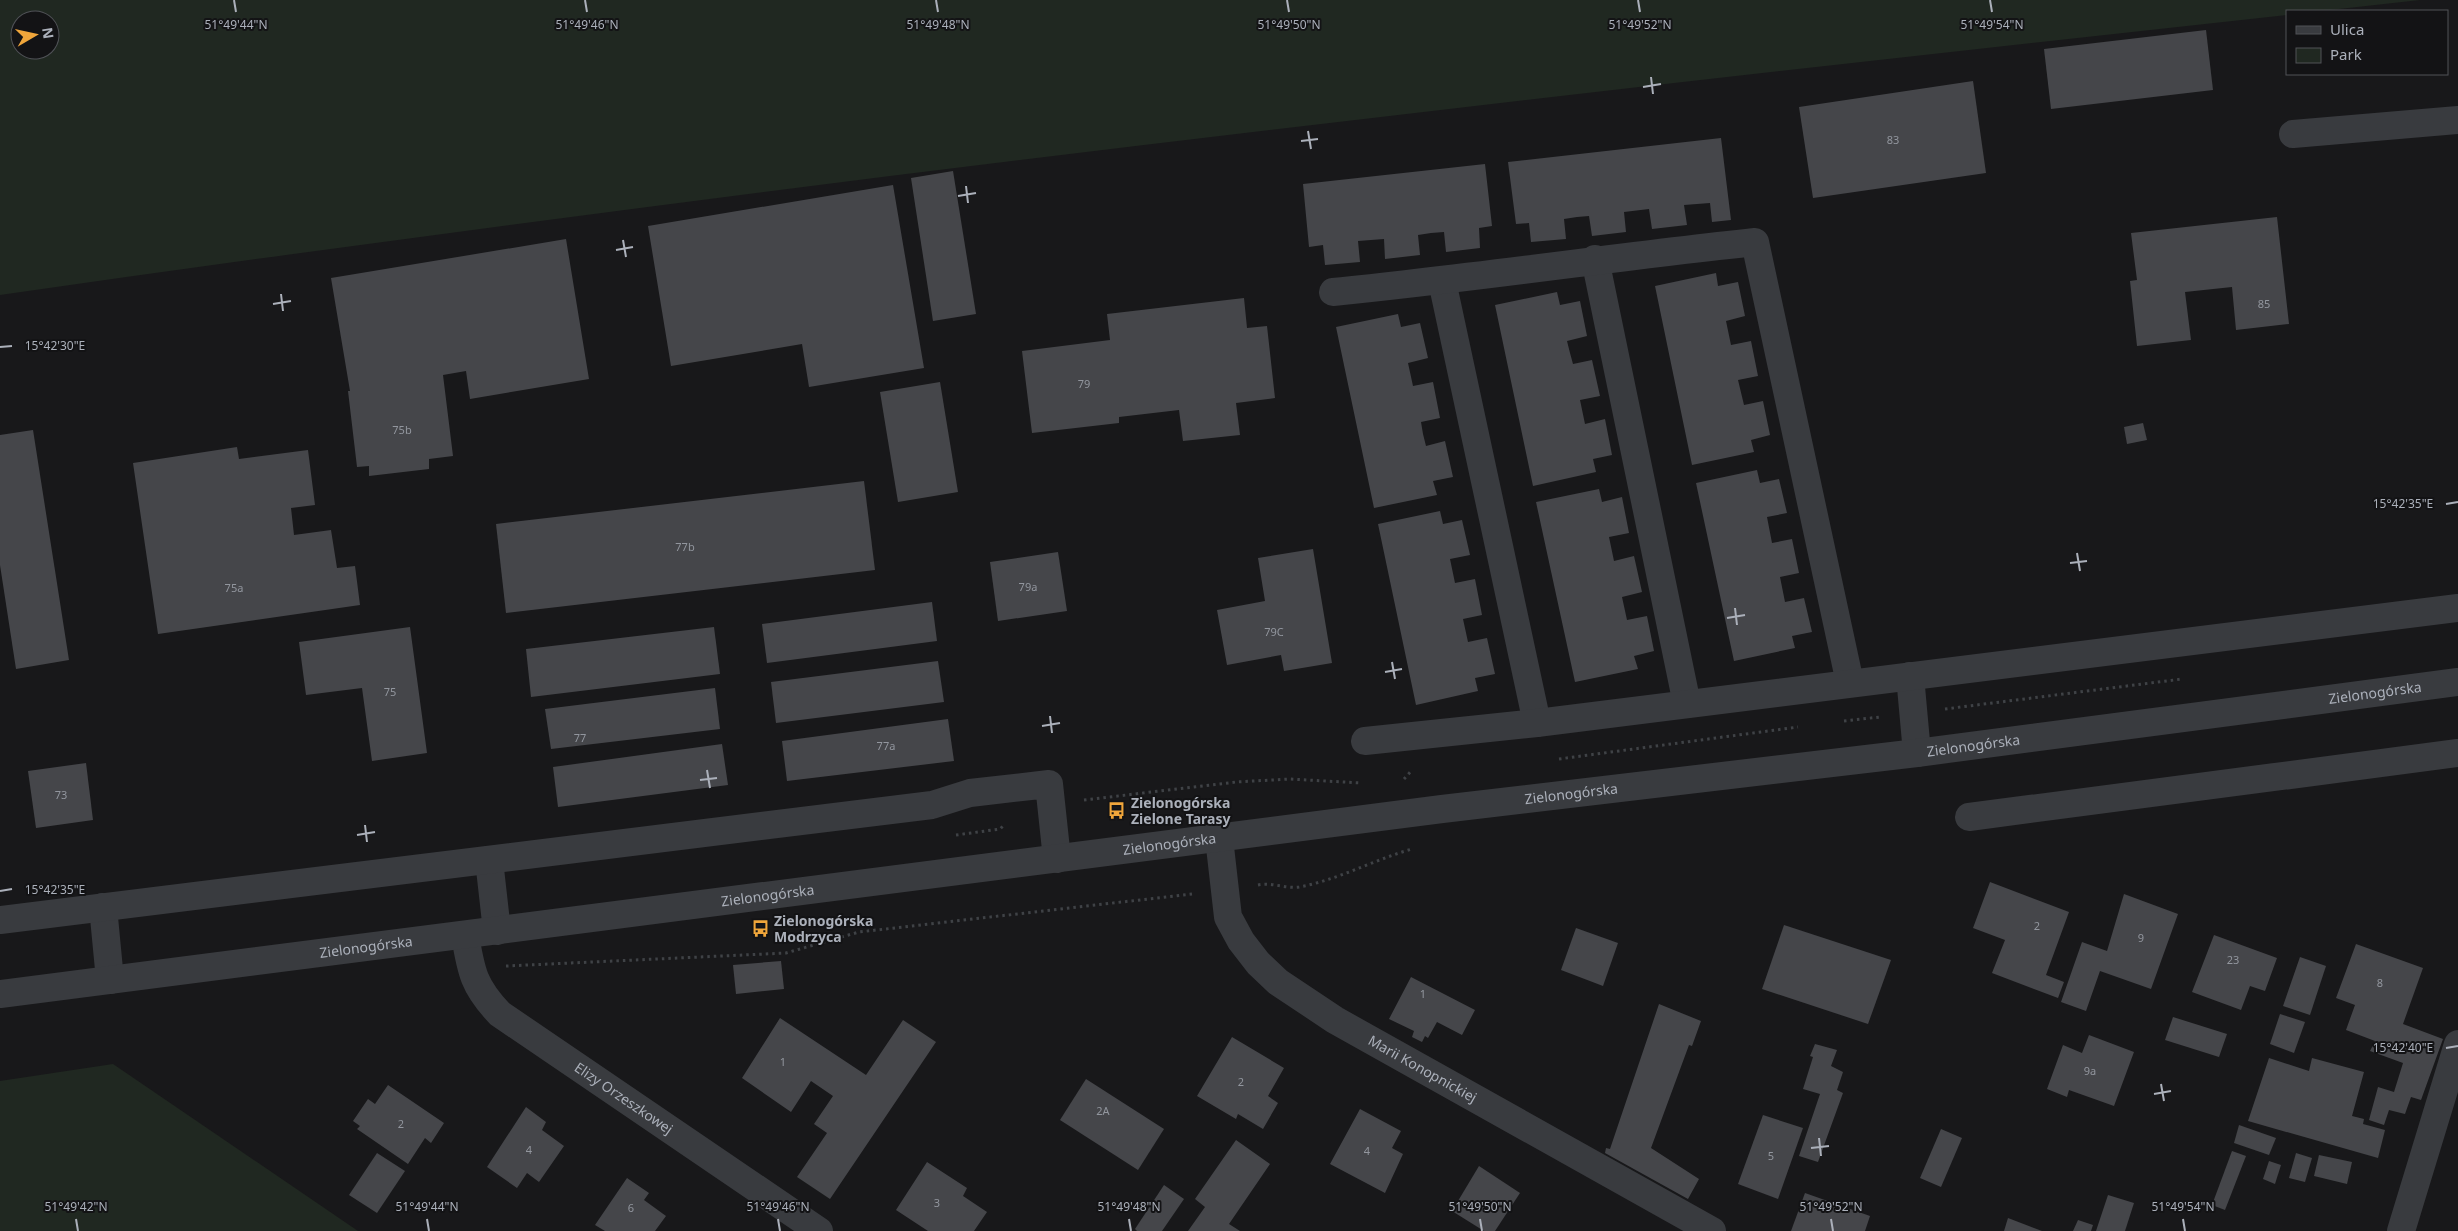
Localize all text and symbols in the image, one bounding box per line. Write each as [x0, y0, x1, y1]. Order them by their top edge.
north arrow [10, 10, 60, 60]
legend [2286, 10, 2448, 75]
text: 51°49'44"N [204, 16, 268, 33]
text: 51°49'46"N [555, 16, 619, 33]
text: 51°49'48"N [906, 16, 970, 33]
text: 51°49'50"N [1257, 16, 1321, 33]
text: 51°49'52"N [1608, 16, 1672, 33]
text: 51°49'54"N [1960, 16, 2024, 33]
text: Ulica [2330, 19, 2364, 39]
text: N [38, 26, 59, 40]
text: Park [2330, 44, 2362, 64]
house number: 83 [1887, 132, 1899, 147]
house number: 85 [2258, 296, 2270, 311]
text: 15°42'30"E [25, 337, 85, 354]
house number: 79 [1078, 376, 1090, 391]
house number: 75b [392, 422, 412, 437]
text: 15°42'35"E [2373, 495, 2433, 512]
house number: 77b [675, 539, 695, 554]
house number: 79a [1019, 579, 1037, 594]
house number: 75a [225, 580, 243, 595]
house number: 79C [1264, 624, 1284, 639]
street label: Zielonogórska [2327, 677, 2423, 708]
house number: 75 [384, 684, 396, 699]
house number: 77 [574, 730, 586, 745]
street label: Zielonogórska [1926, 730, 2021, 761]
house number: 77a [877, 738, 895, 753]
street label: Zielonogórska [1524, 778, 1619, 808]
house number: 73 [55, 787, 67, 802]
place label: Zielonogórska Zielone Tarasy [1131, 793, 1230, 828]
bus stop icon: Zielonogórska Zielone Tarasy [1107, 801, 1127, 821]
street label: Zielonogórska [1122, 828, 1217, 859]
street label: Zielonogórska [720, 880, 815, 910]
text: 15°42'35"E [25, 881, 85, 898]
place label: Zielonogórska Modrzyca [774, 911, 873, 946]
house number: 2 [2034, 918, 2040, 933]
bus stop icon: Zielonogórska Modrzyca [750, 919, 770, 939]
house number: 9 [2138, 930, 2144, 945]
street label: Zielonogórska [318, 931, 414, 962]
house number: 23 [2227, 952, 2239, 967]
house number: 8 [2377, 975, 2383, 990]
house number: 1 [1420, 986, 1426, 1001]
street label: Marii Konopnickiej [1365, 1031, 1481, 1107]
text: 15°42'40"E [2373, 1039, 2433, 1056]
house number: 1 [780, 1054, 786, 1069]
street label: Elizy Orzeszkowej [571, 1057, 677, 1138]
house number: 9a [2084, 1063, 2096, 1078]
house number: 2 [1238, 1074, 1244, 1089]
house number: 2A [1096, 1103, 1111, 1118]
house number: 2 [398, 1116, 404, 1131]
house number: 4 [526, 1142, 533, 1157]
house number: 4 [1364, 1143, 1371, 1158]
house number: 5 [1768, 1148, 1774, 1163]
house number: 3 [934, 1195, 940, 1210]
text: 51°49'42"N [44, 1198, 108, 1215]
text: 51°49'44"N [395, 1198, 459, 1215]
text: 51°49'46"N [746, 1198, 810, 1215]
text: 51°49'48"N [1097, 1198, 1161, 1215]
text: 51°49'50"N [1448, 1198, 1512, 1215]
text: 51°49'52"N [1799, 1198, 1863, 1215]
text: 51°49'54"N [2151, 1198, 2215, 1215]
house number: 6 [628, 1200, 634, 1215]

